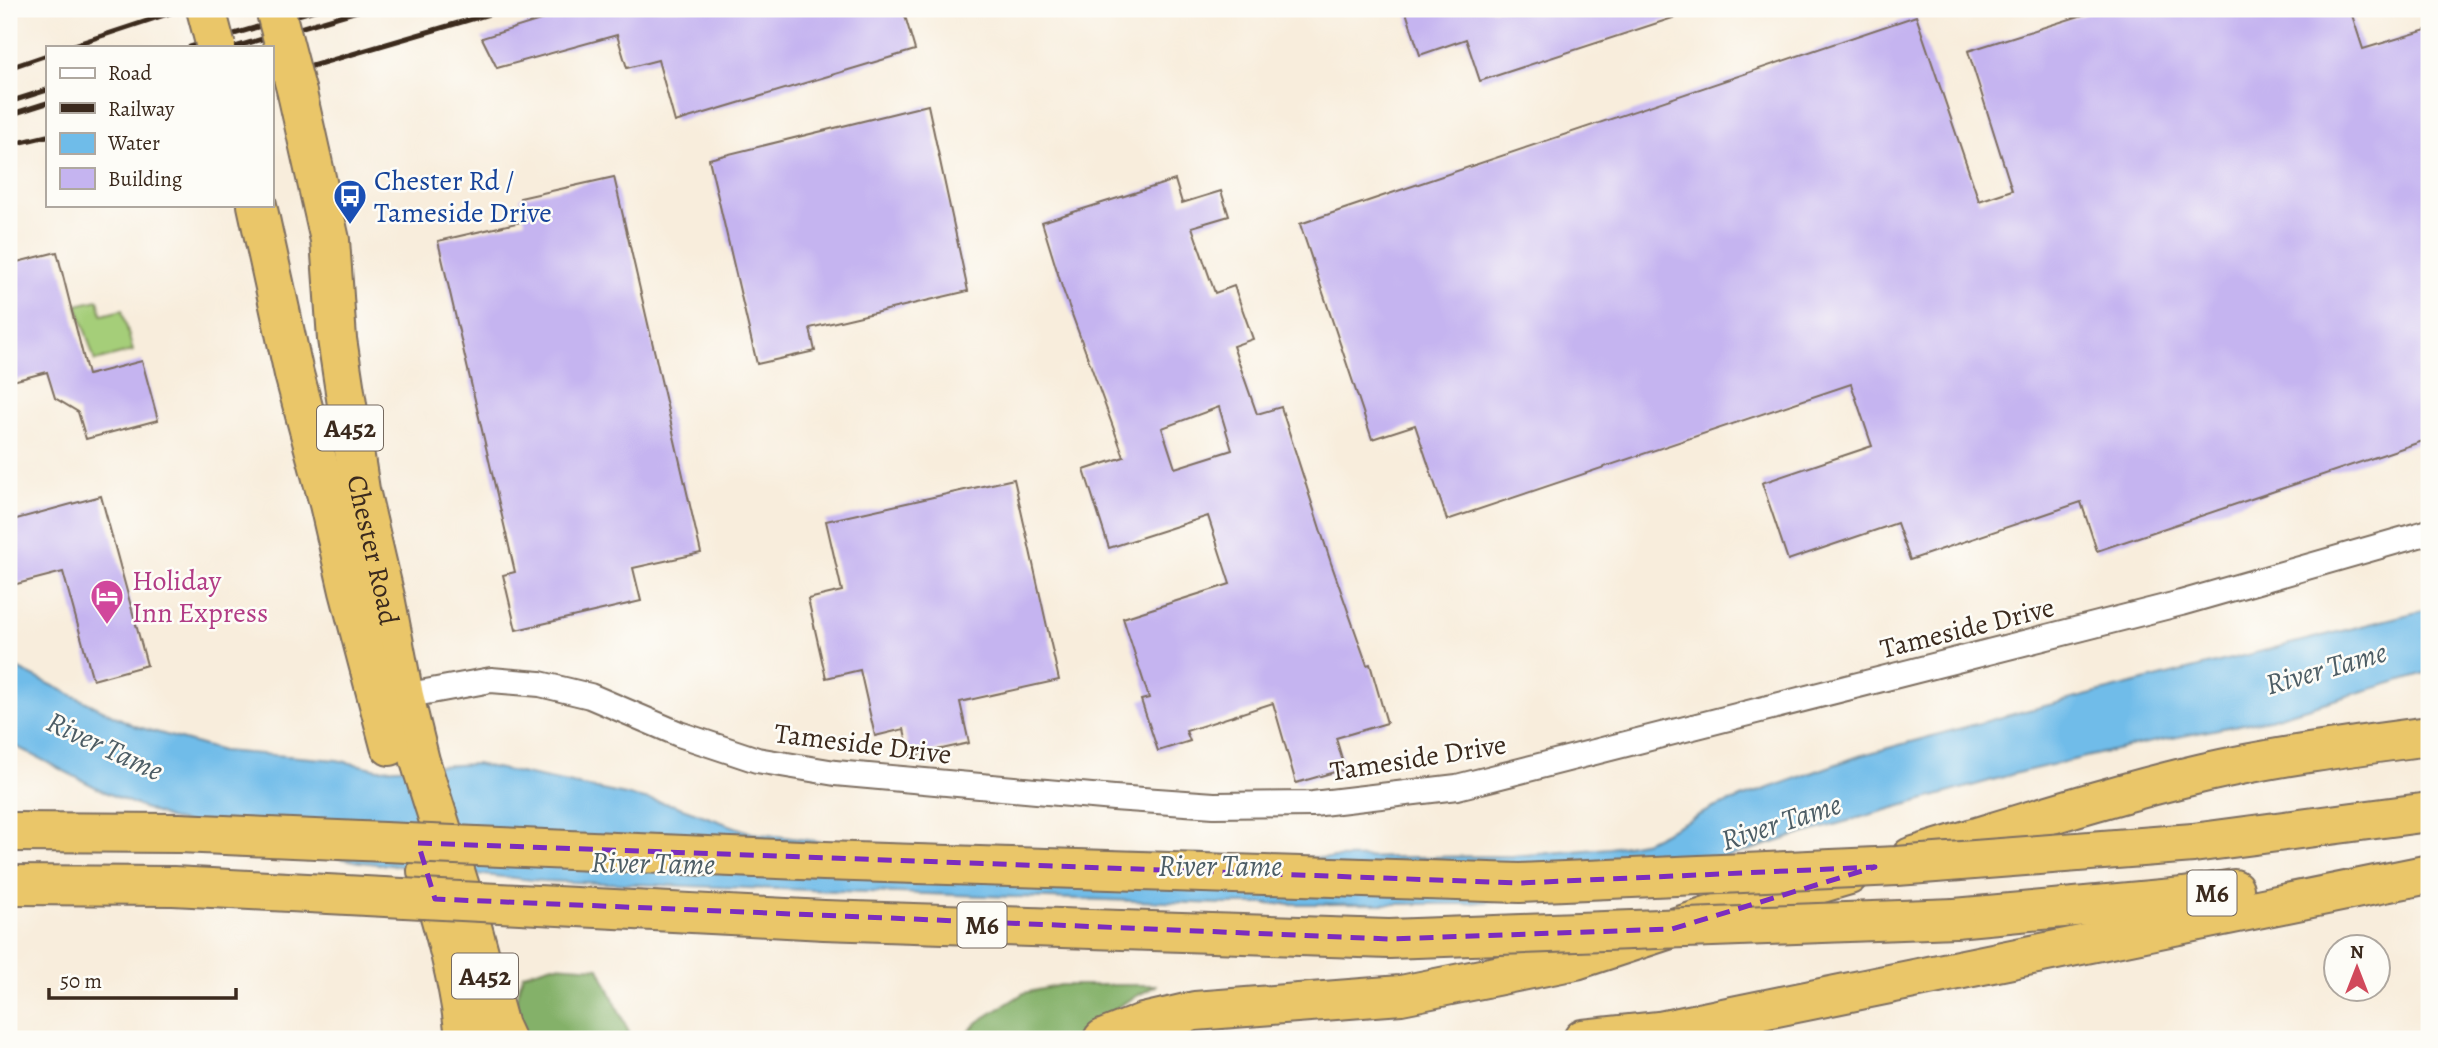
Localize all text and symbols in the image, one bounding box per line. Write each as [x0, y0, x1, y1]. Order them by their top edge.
legend [46, 46, 273, 206]
text: Road [108, 59, 152, 87]
text: Railway [108, 95, 175, 123]
text: Water [107, 129, 160, 157]
place label: Chester Rd / Tameside Drive [374, 162, 552, 232]
text: Building [108, 165, 183, 193]
bus stop icon: Chester Rd / Tameside Drive [331, 177, 369, 226]
road number: A452 [317, 406, 383, 450]
street label: Chester Road [338, 472, 408, 629]
place label: Holiday Inn Express [132, 562, 268, 632]
hotel icon: Holiday Inn Express [88, 577, 126, 626]
street label: Tameside Drive [1876, 588, 2058, 668]
water label: River Tame [2261, 632, 2391, 704]
water label: River Tame [40, 702, 170, 790]
street label: Tameside Drive [772, 714, 953, 774]
street label: Tameside Drive [1327, 725, 1509, 791]
water label: River Tame [1716, 784, 1846, 860]
water label: River Tame [591, 842, 716, 884]
water label: River Tame [1158, 846, 1282, 886]
road number: M6 [2188, 870, 2236, 916]
road number: M6 [958, 902, 1006, 948]
north arrow [2322, 932, 2392, 1002]
text: N [2350, 939, 2364, 965]
road number: A452 [452, 953, 518, 998]
scale bar [49, 957, 236, 1001]
text: 50 m [60, 967, 102, 995]

